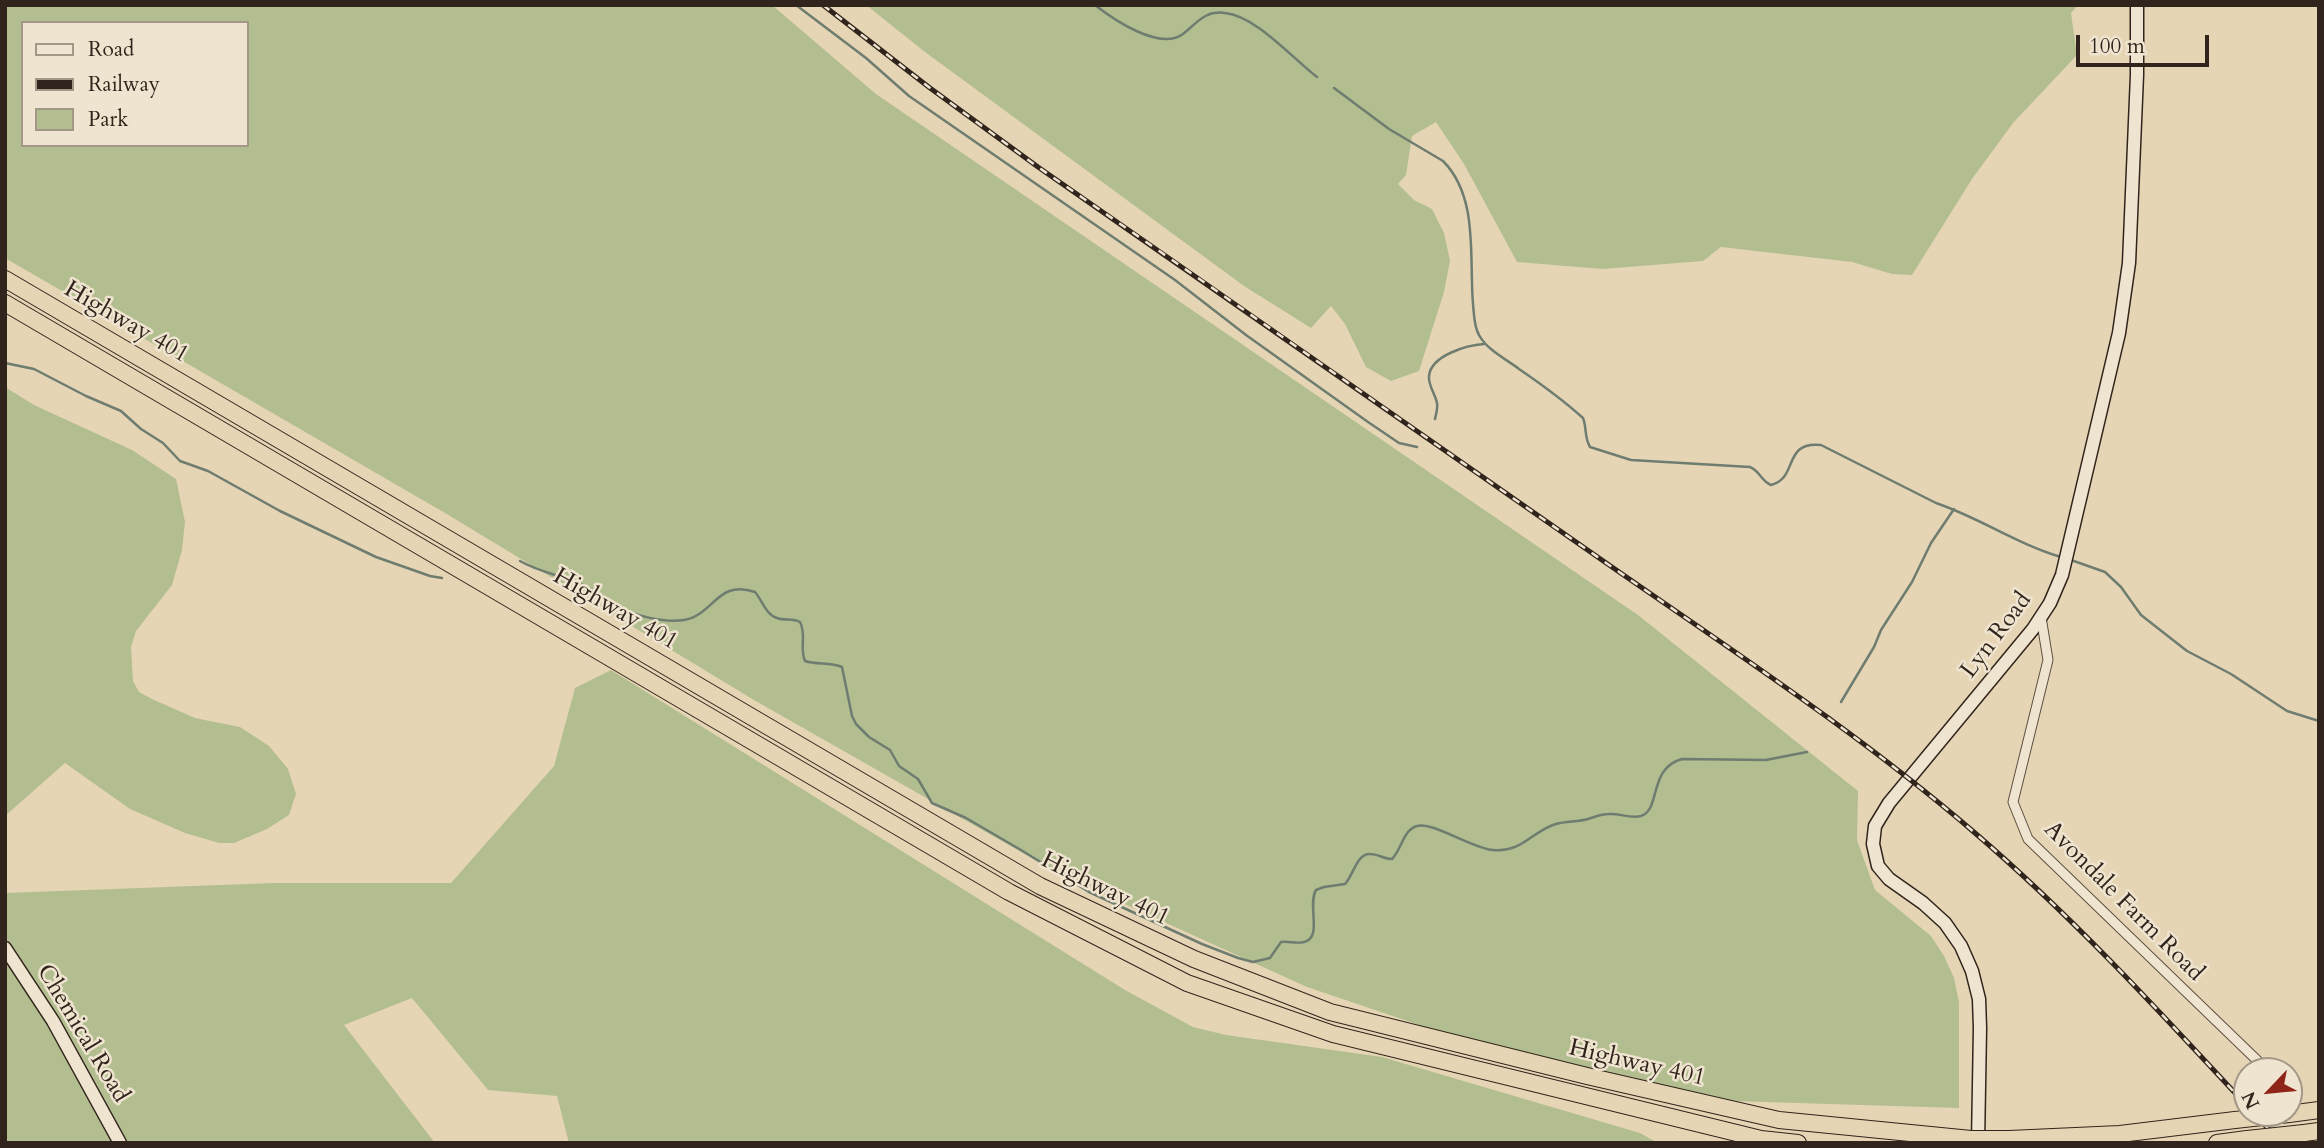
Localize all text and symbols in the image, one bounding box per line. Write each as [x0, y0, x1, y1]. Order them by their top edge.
legend [21, 21, 248, 147]
scale bar [2079, 21, 2212, 65]
text: 100 m [2089, 32, 2145, 61]
text: Road [88, 35, 134, 64]
text: Railway [88, 70, 160, 99]
text: Park [88, 105, 128, 134]
street label: Highway 401 [59, 276, 193, 370]
street label: Highway 401 [548, 563, 682, 657]
street label: Lyn Road [1955, 587, 2039, 685]
street label: Avondale Farm Road [2037, 816, 2209, 988]
street label: Highway 401 [1036, 847, 1174, 933]
street label: Chemical Road [29, 960, 135, 1108]
street label: Highway 401 [1566, 1034, 1708, 1094]
north arrow [2233, 1057, 2303, 1127]
text: N [2236, 1087, 2266, 1113]

